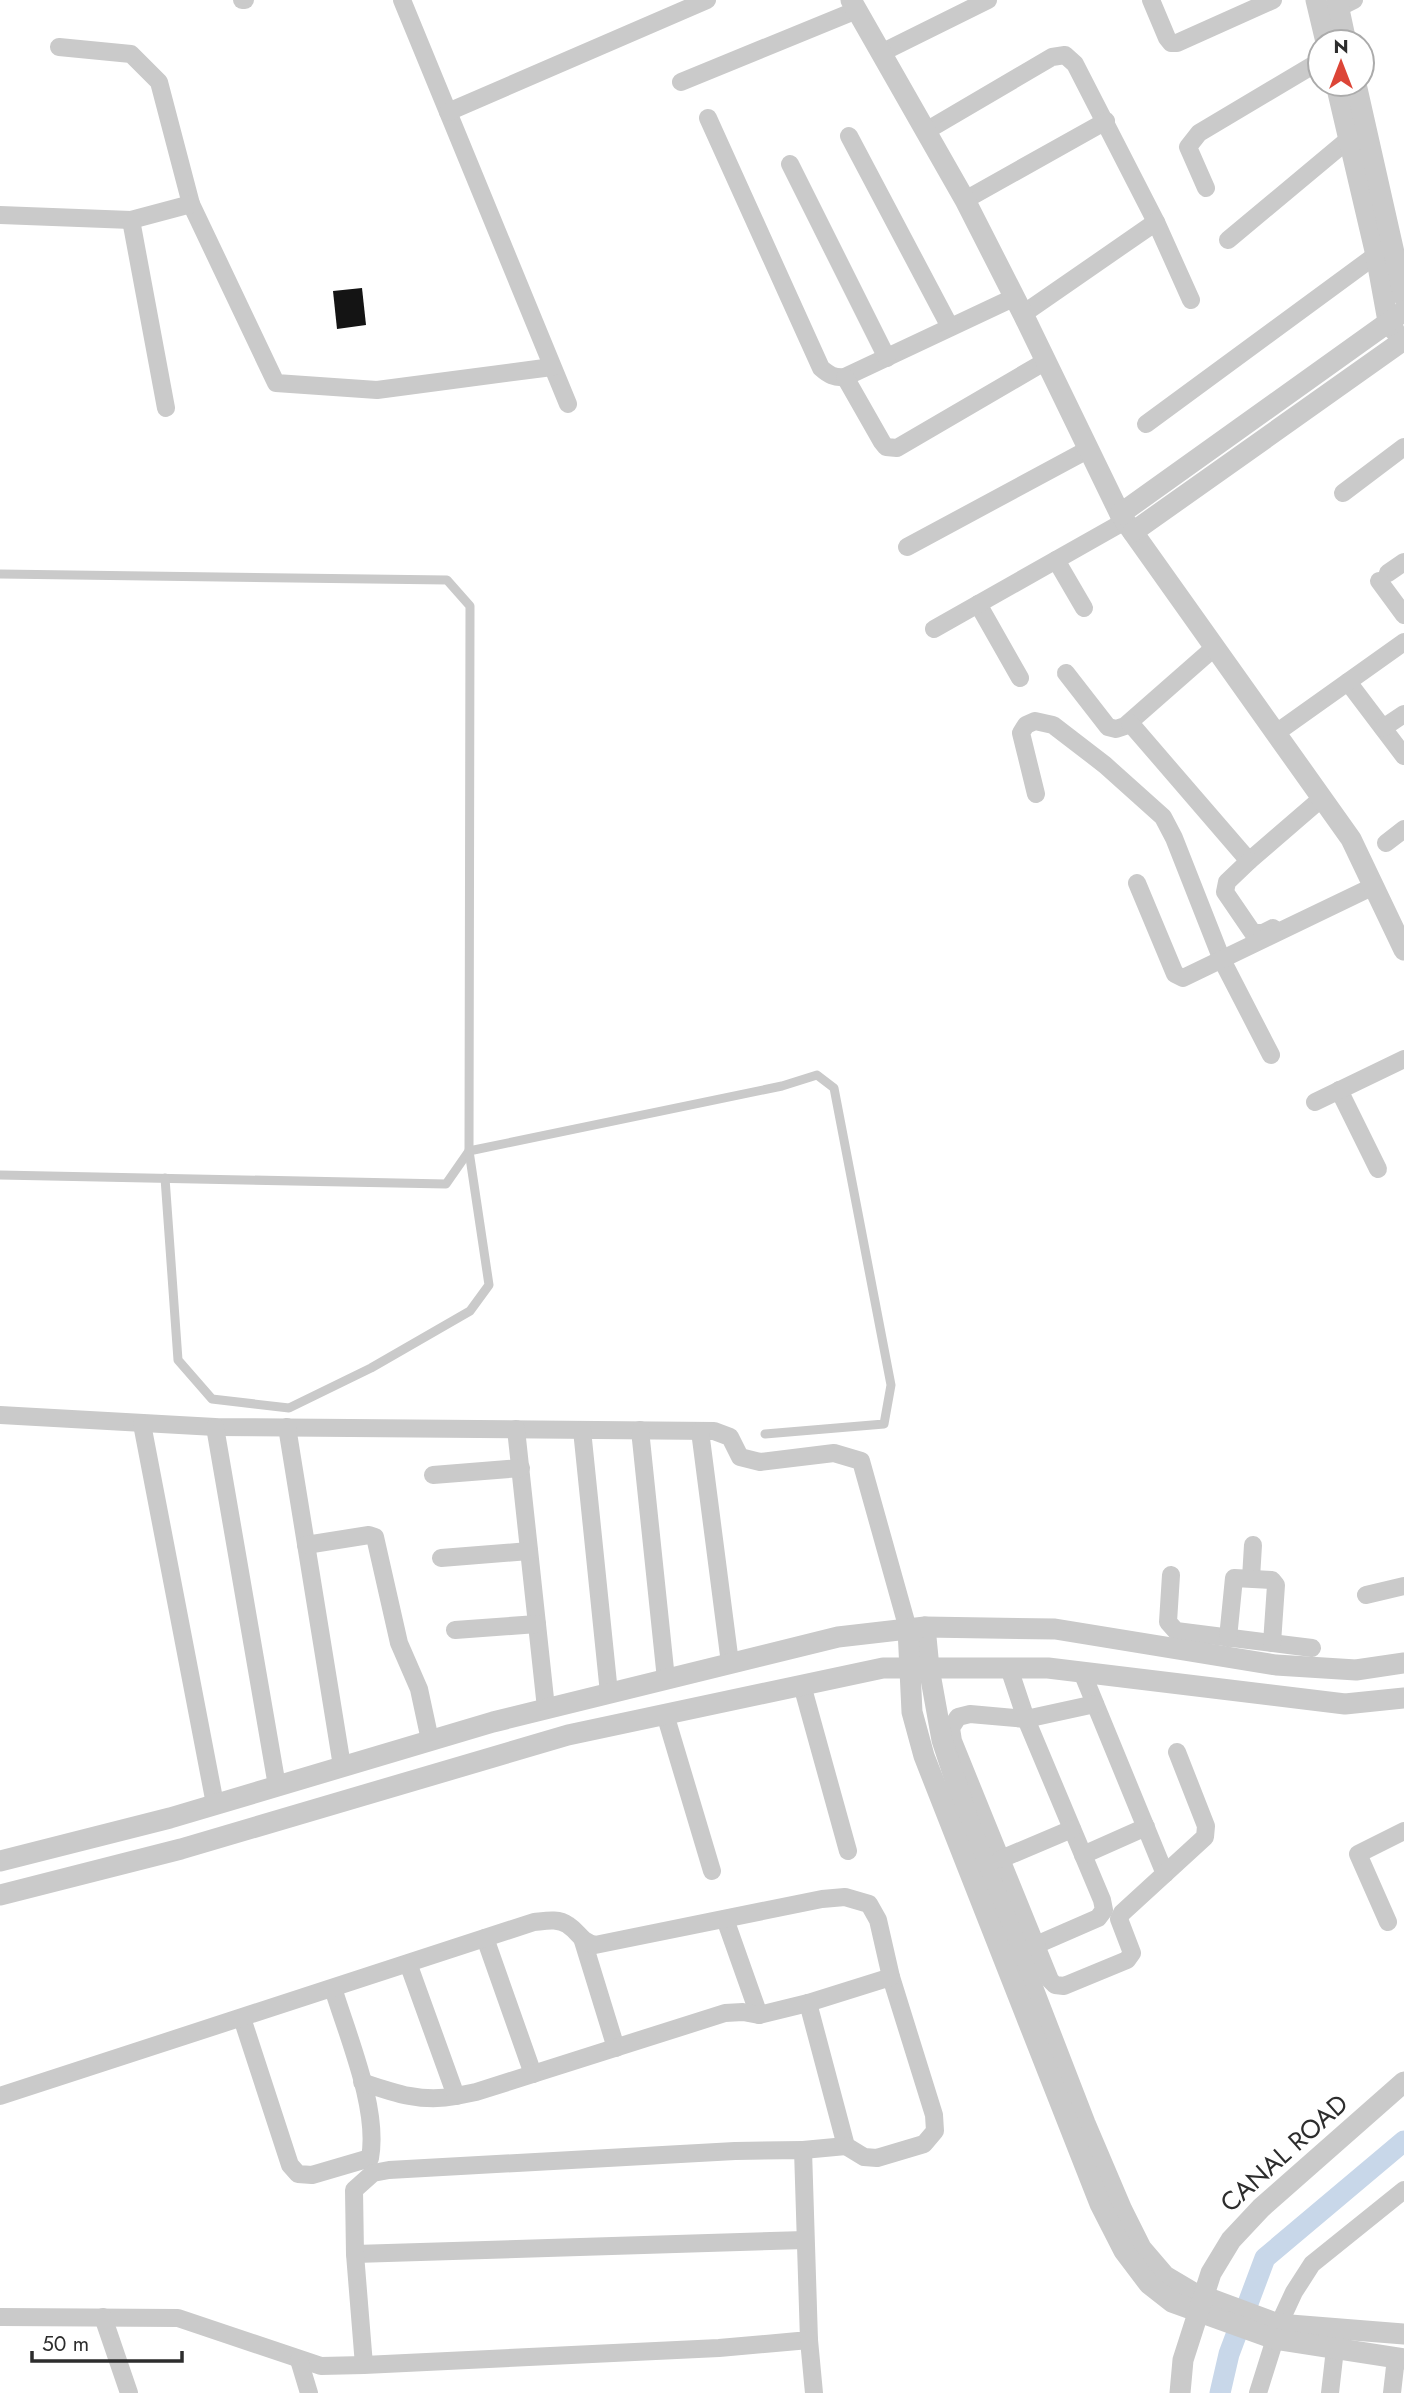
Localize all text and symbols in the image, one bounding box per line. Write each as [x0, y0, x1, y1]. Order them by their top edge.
north arrow [1306, 28, 1376, 98]
text: N [1333, 33, 1349, 60]
street label: CANAL ROAD [1212, 2085, 1356, 2221]
scale bar [32, 2320, 182, 2364]
text: 50 m [42, 2329, 89, 2359]

